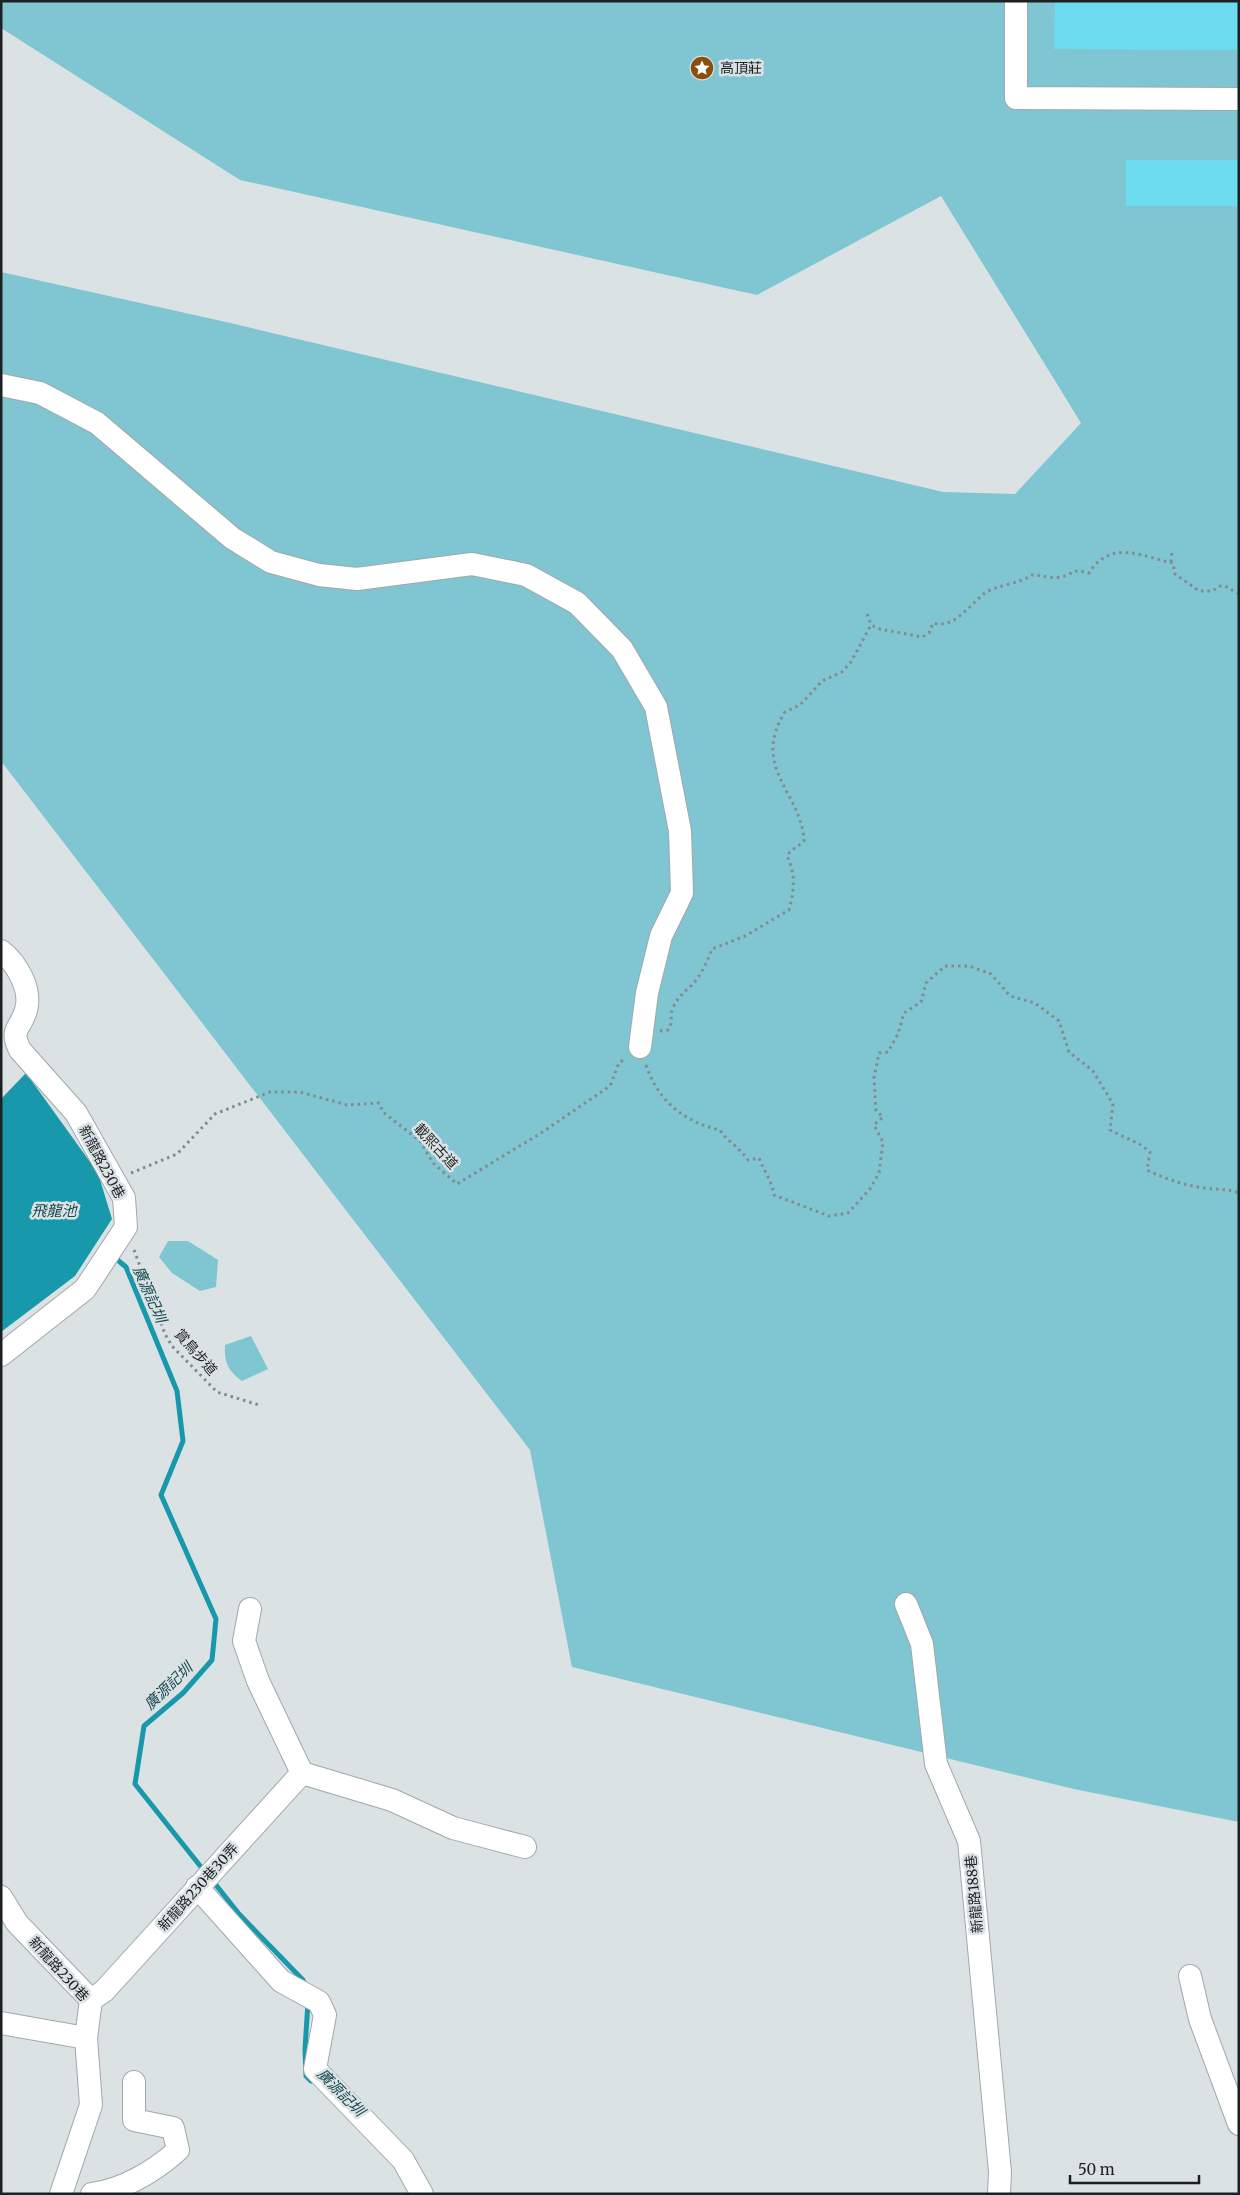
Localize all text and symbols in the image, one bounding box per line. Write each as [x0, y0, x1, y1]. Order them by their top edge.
place icon: 高頂莊 [689, 55, 715, 81]
place label: 高頂莊 [720, 59, 762, 77]
street label: 載熙古道 [410, 1119, 462, 1173]
street label: 新龍路230巷 [75, 1122, 129, 1202]
water label: 飛龍池 [31, 1201, 78, 1220]
water label: 廣源記圳 [129, 1263, 172, 1327]
street label: 賞鳥步道 [171, 1325, 221, 1379]
water label: 廣源記圳 [140, 1657, 198, 1714]
street label: 新龍路230巷30弄 [154, 1840, 242, 1934]
street label: 新龍路188巷 [962, 1854, 986, 1934]
street label: 新龍路230巷 [25, 1933, 93, 2005]
water label: 廣源記圳 [313, 2064, 370, 2121]
scale bar [1070, 2152, 1199, 2184]
text: 50 m [1078, 2160, 1115, 2179]

